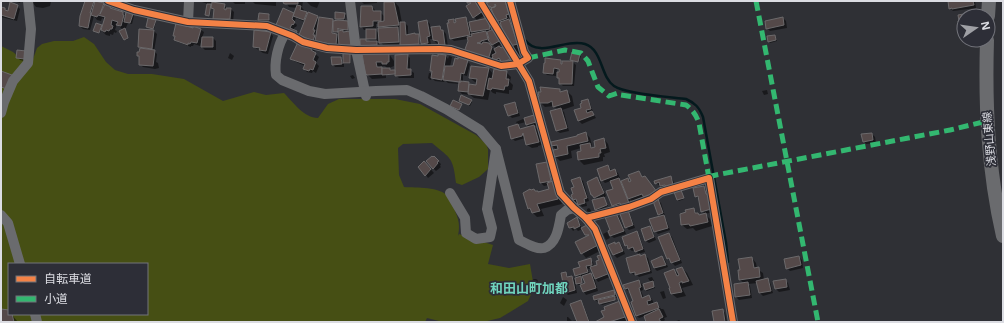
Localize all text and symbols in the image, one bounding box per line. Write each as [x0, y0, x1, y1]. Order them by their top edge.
north arrow [956, 8, 996, 48]
text: N [978, 20, 995, 32]
street label: 浅野山東線 [979, 111, 998, 167]
legend [8, 263, 148, 315]
text: 自転車道 [44, 270, 92, 287]
district label: 和田山町加都 [490, 279, 568, 297]
text: 小道 [44, 290, 68, 307]

